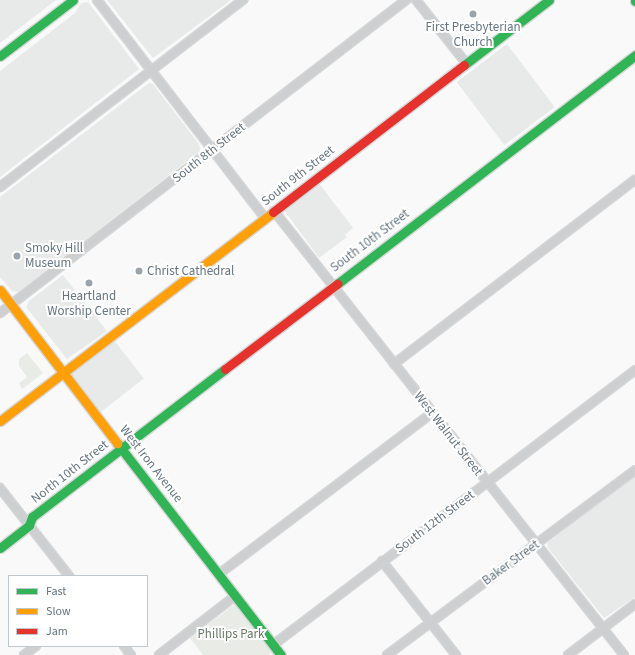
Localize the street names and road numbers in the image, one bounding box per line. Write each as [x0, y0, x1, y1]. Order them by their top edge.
street label: South 8th Street [169, 120, 249, 186]
street label: South 9th Street [258, 143, 338, 209]
street label: South 10th Street [327, 206, 413, 276]
street label: West Walnut Street [410, 389, 486, 479]
street label: West Iron Avenue [116, 422, 186, 506]
street label: North 10th Street [28, 437, 112, 507]
street label: South 12th Street [392, 487, 478, 557]
street label: Baker Street [480, 537, 542, 589]

